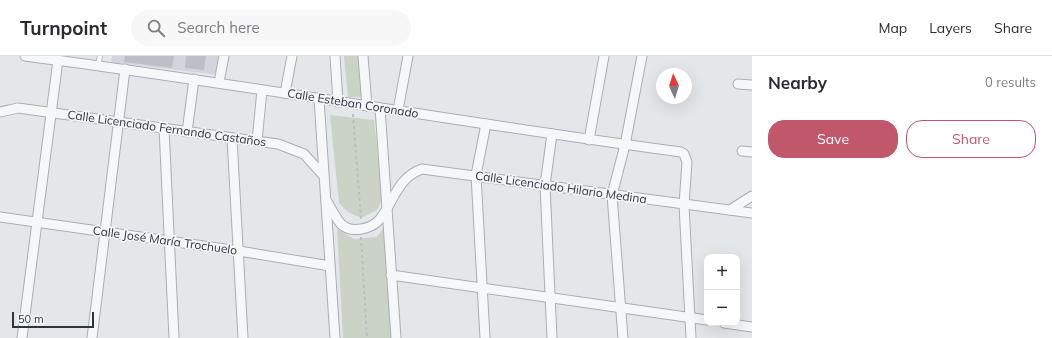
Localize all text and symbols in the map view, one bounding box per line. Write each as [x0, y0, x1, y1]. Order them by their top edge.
search box [131, 10, 411, 46]
text: Turnpoint [20, 16, 107, 40]
icon: search [145, 17, 167, 39]
text: Search here [177, 18, 260, 37]
text: Map [878, 19, 907, 37]
text: Layers [929, 19, 972, 37]
text: Share [994, 19, 1032, 37]
north arrow [656, 68, 692, 104]
text: Nearby [768, 72, 827, 93]
text: 0 results [985, 74, 1036, 90]
street label: Calle Esteban Coronado [286, 85, 420, 121]
street label: Calle Licenciado Fernando Castaños [67, 107, 267, 149]
button: Save [768, 120, 898, 158]
button: Share [906, 120, 1036, 158]
street label: Calle Licenciado Hilario Medina [474, 168, 648, 206]
street label: Calle José María Trochuelo [92, 222, 238, 258]
map controls [704, 254, 740, 326]
button: + [704, 254, 740, 290]
button: − [704, 290, 740, 326]
scale bar [12, 310, 94, 329]
text: 50 m [18, 312, 44, 326]

